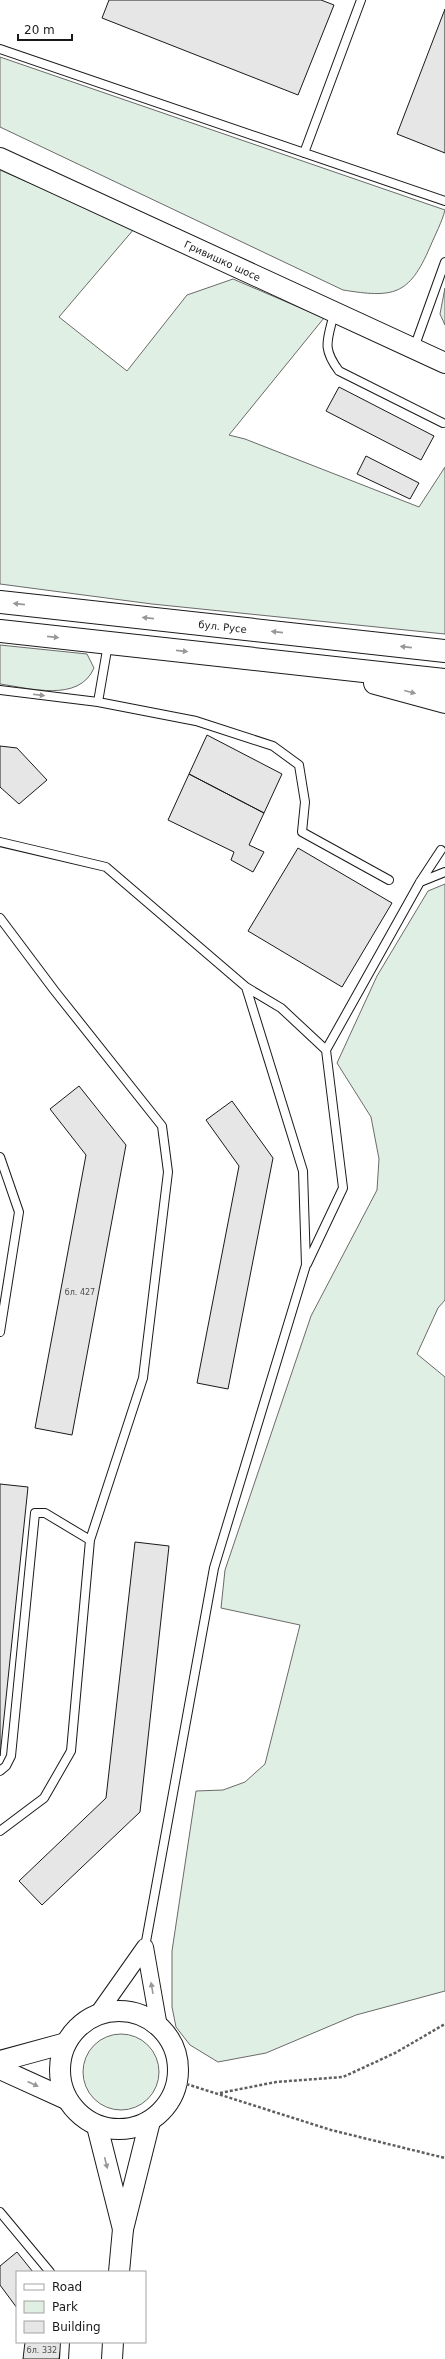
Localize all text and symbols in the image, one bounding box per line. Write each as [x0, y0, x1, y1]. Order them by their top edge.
scale bar [18, 16, 72, 42]
text: 20 m [24, 23, 55, 37]
street label: Гривишко шосе [182, 239, 262, 283]
one-way arrow [12, 601, 25, 607]
one-way arrow [142, 615, 154, 622]
street label: бул. Русе [198, 619, 247, 635]
one-way arrow [271, 629, 283, 636]
one-way arrow [47, 634, 59, 640]
one-way arrow [400, 643, 412, 650]
one-way arrow [176, 648, 188, 654]
one-way arrow [404, 689, 416, 695]
one-way arrow [33, 692, 45, 698]
house number: бл. 427 [65, 1288, 95, 1297]
one-way arrow [149, 1982, 155, 1994]
one-way arrow [27, 2081, 39, 2087]
one-way arrow [103, 2158, 109, 2170]
legend [16, 2271, 146, 2343]
text: Road [52, 2280, 82, 2294]
text: Park [52, 2300, 78, 2314]
text: Building [52, 2320, 101, 2334]
house number: бл. 332 [27, 2346, 57, 2355]

